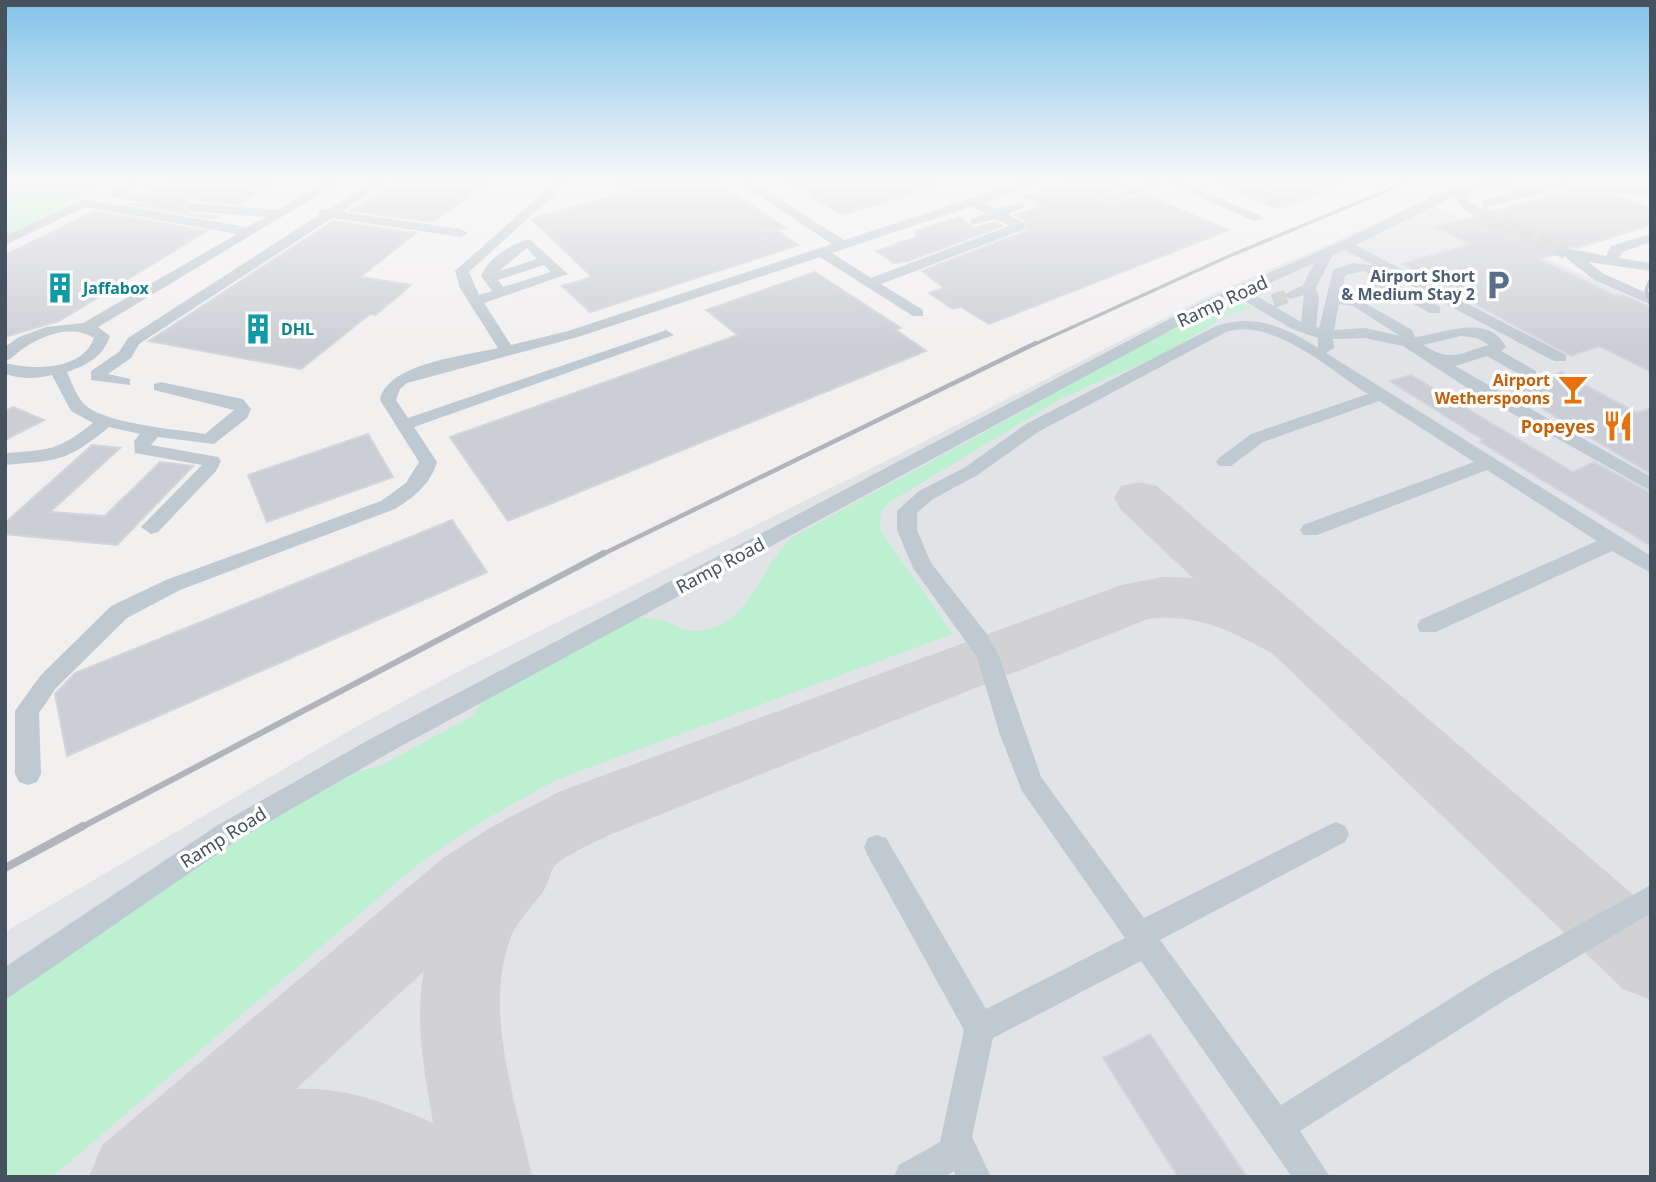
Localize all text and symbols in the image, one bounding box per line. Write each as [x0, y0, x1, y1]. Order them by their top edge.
place label: Airport Short & Medium Stay 2 [1341, 265, 1475, 305]
parking icon: Airport Short & Medium Stay 2 [1481, 268, 1515, 302]
street label: Ramp Road [1173, 270, 1271, 332]
building icon: Jaffabox [43, 271, 77, 305]
place label: Jaffabox [81, 277, 150, 299]
building icon: DHL [241, 312, 275, 346]
place label: DHL [281, 318, 314, 340]
place label: Airport Wetherspoons [1435, 369, 1550, 409]
bar icon: Airport Wetherspoons [1556, 372, 1590, 406]
restaurant icon: Popeyes [1601, 409, 1635, 443]
place label: Popeyes [1521, 414, 1595, 438]
street label: Ramp Road [671, 532, 769, 598]
street label: Ramp Road [175, 801, 271, 873]

